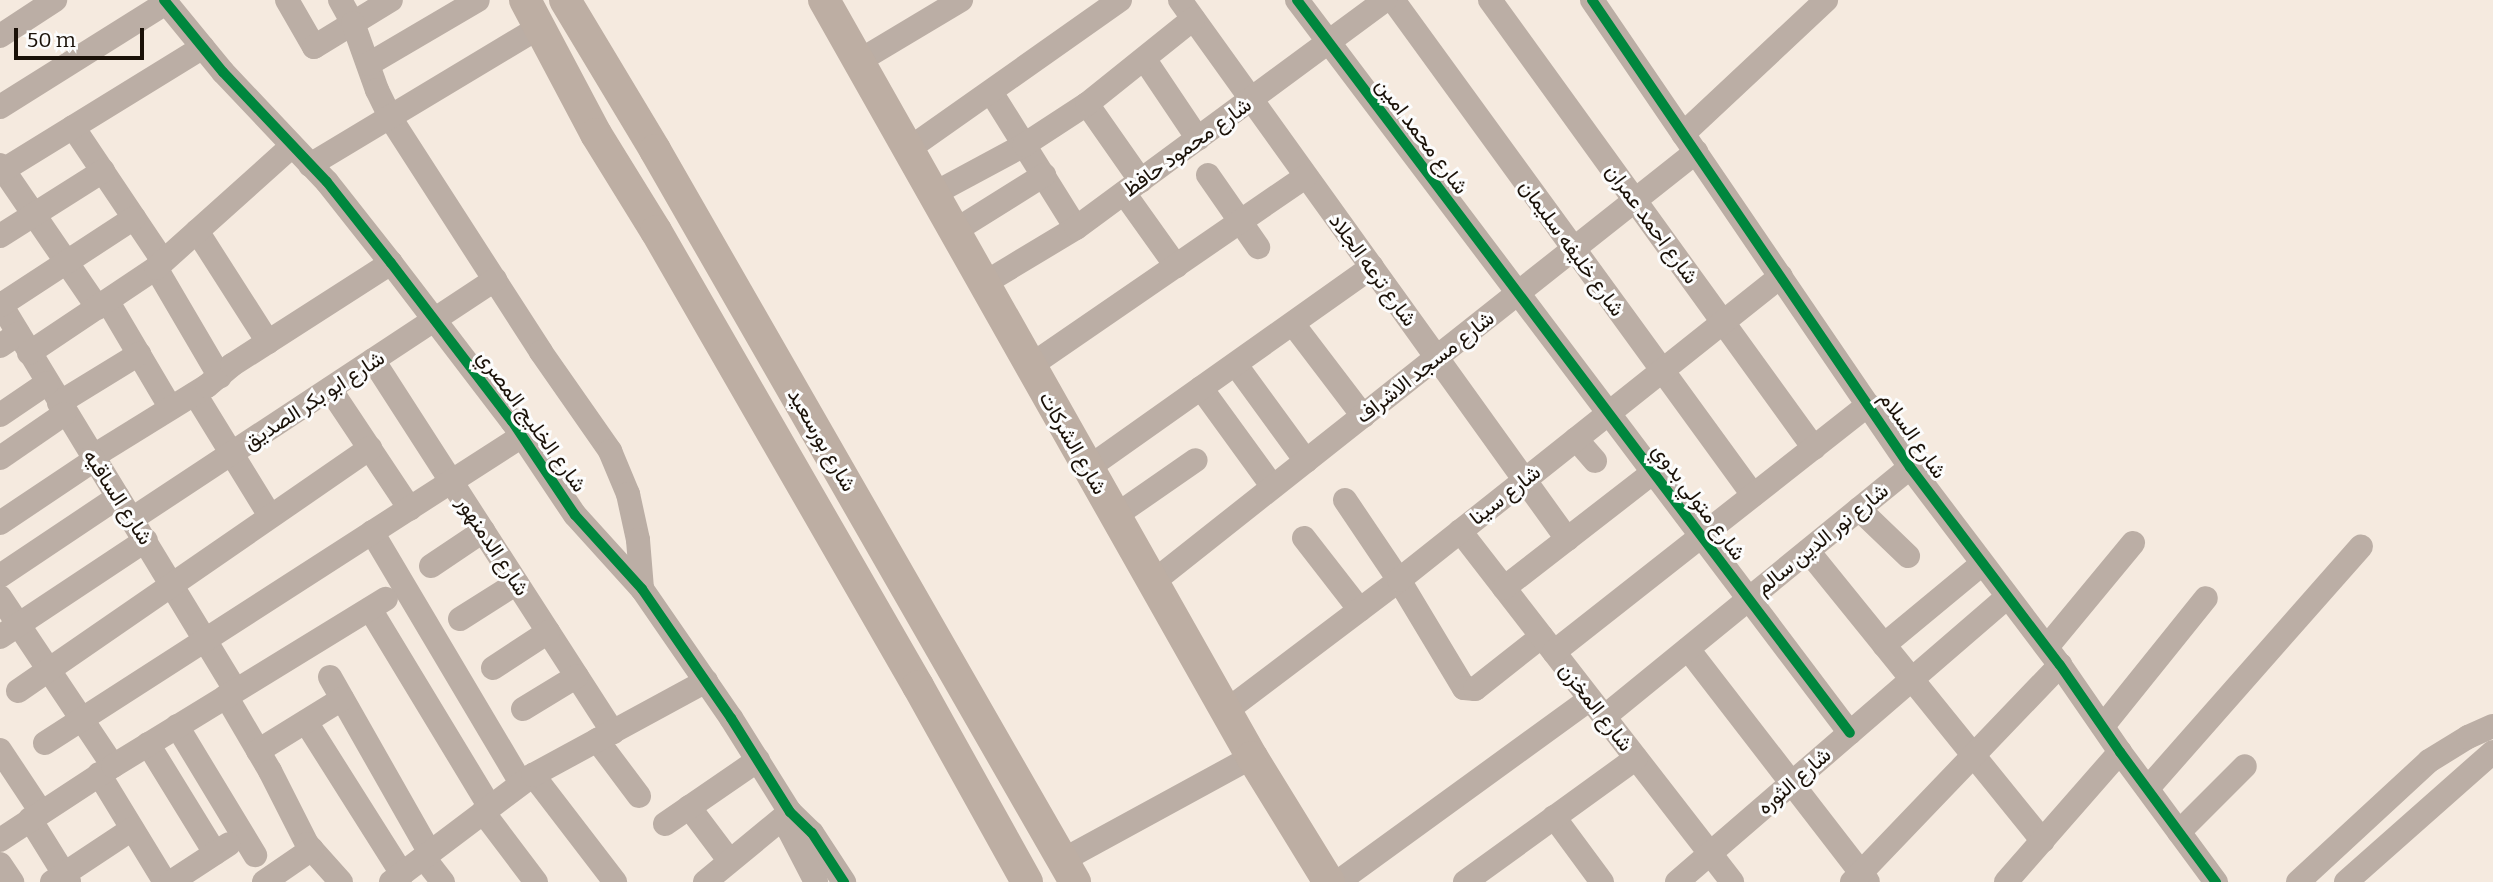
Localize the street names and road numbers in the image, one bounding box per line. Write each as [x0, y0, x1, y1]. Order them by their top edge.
street label: شارع محمد امين [1370, 73, 1474, 199]
street label: شارع محمود حافظ [1118, 92, 1256, 202]
street label: شارع احمد عمران [1600, 159, 1704, 289]
street label: شارع خليفه سليمان [1514, 175, 1630, 321]
street label: شارع ترعه الجلاد [1324, 209, 1422, 331]
street label: شارع مسجد الاشراف [1351, 305, 1499, 429]
street label: شارع ابو بكر الصديق [239, 345, 389, 455]
street label: شارع الخليج المصري [472, 345, 592, 497]
street label: شارع بورسعيد [782, 384, 862, 496]
street label: شارع الشركات [1033, 387, 1113, 499]
street label: شارع السلام [1874, 387, 1952, 483]
street label: شارع متولي بدوي [1647, 439, 1751, 565]
street label: شارع الساقيه [78, 445, 158, 549]
street label: شارع سينا [1464, 459, 1546, 531]
street label: شارع نور الدين سالم [1751, 478, 1893, 600]
street label: شارع الدمنهور [451, 491, 535, 601]
street label: شارع المخزن [1554, 658, 1638, 756]
street label: شارع الثوره [1752, 742, 1836, 820]

